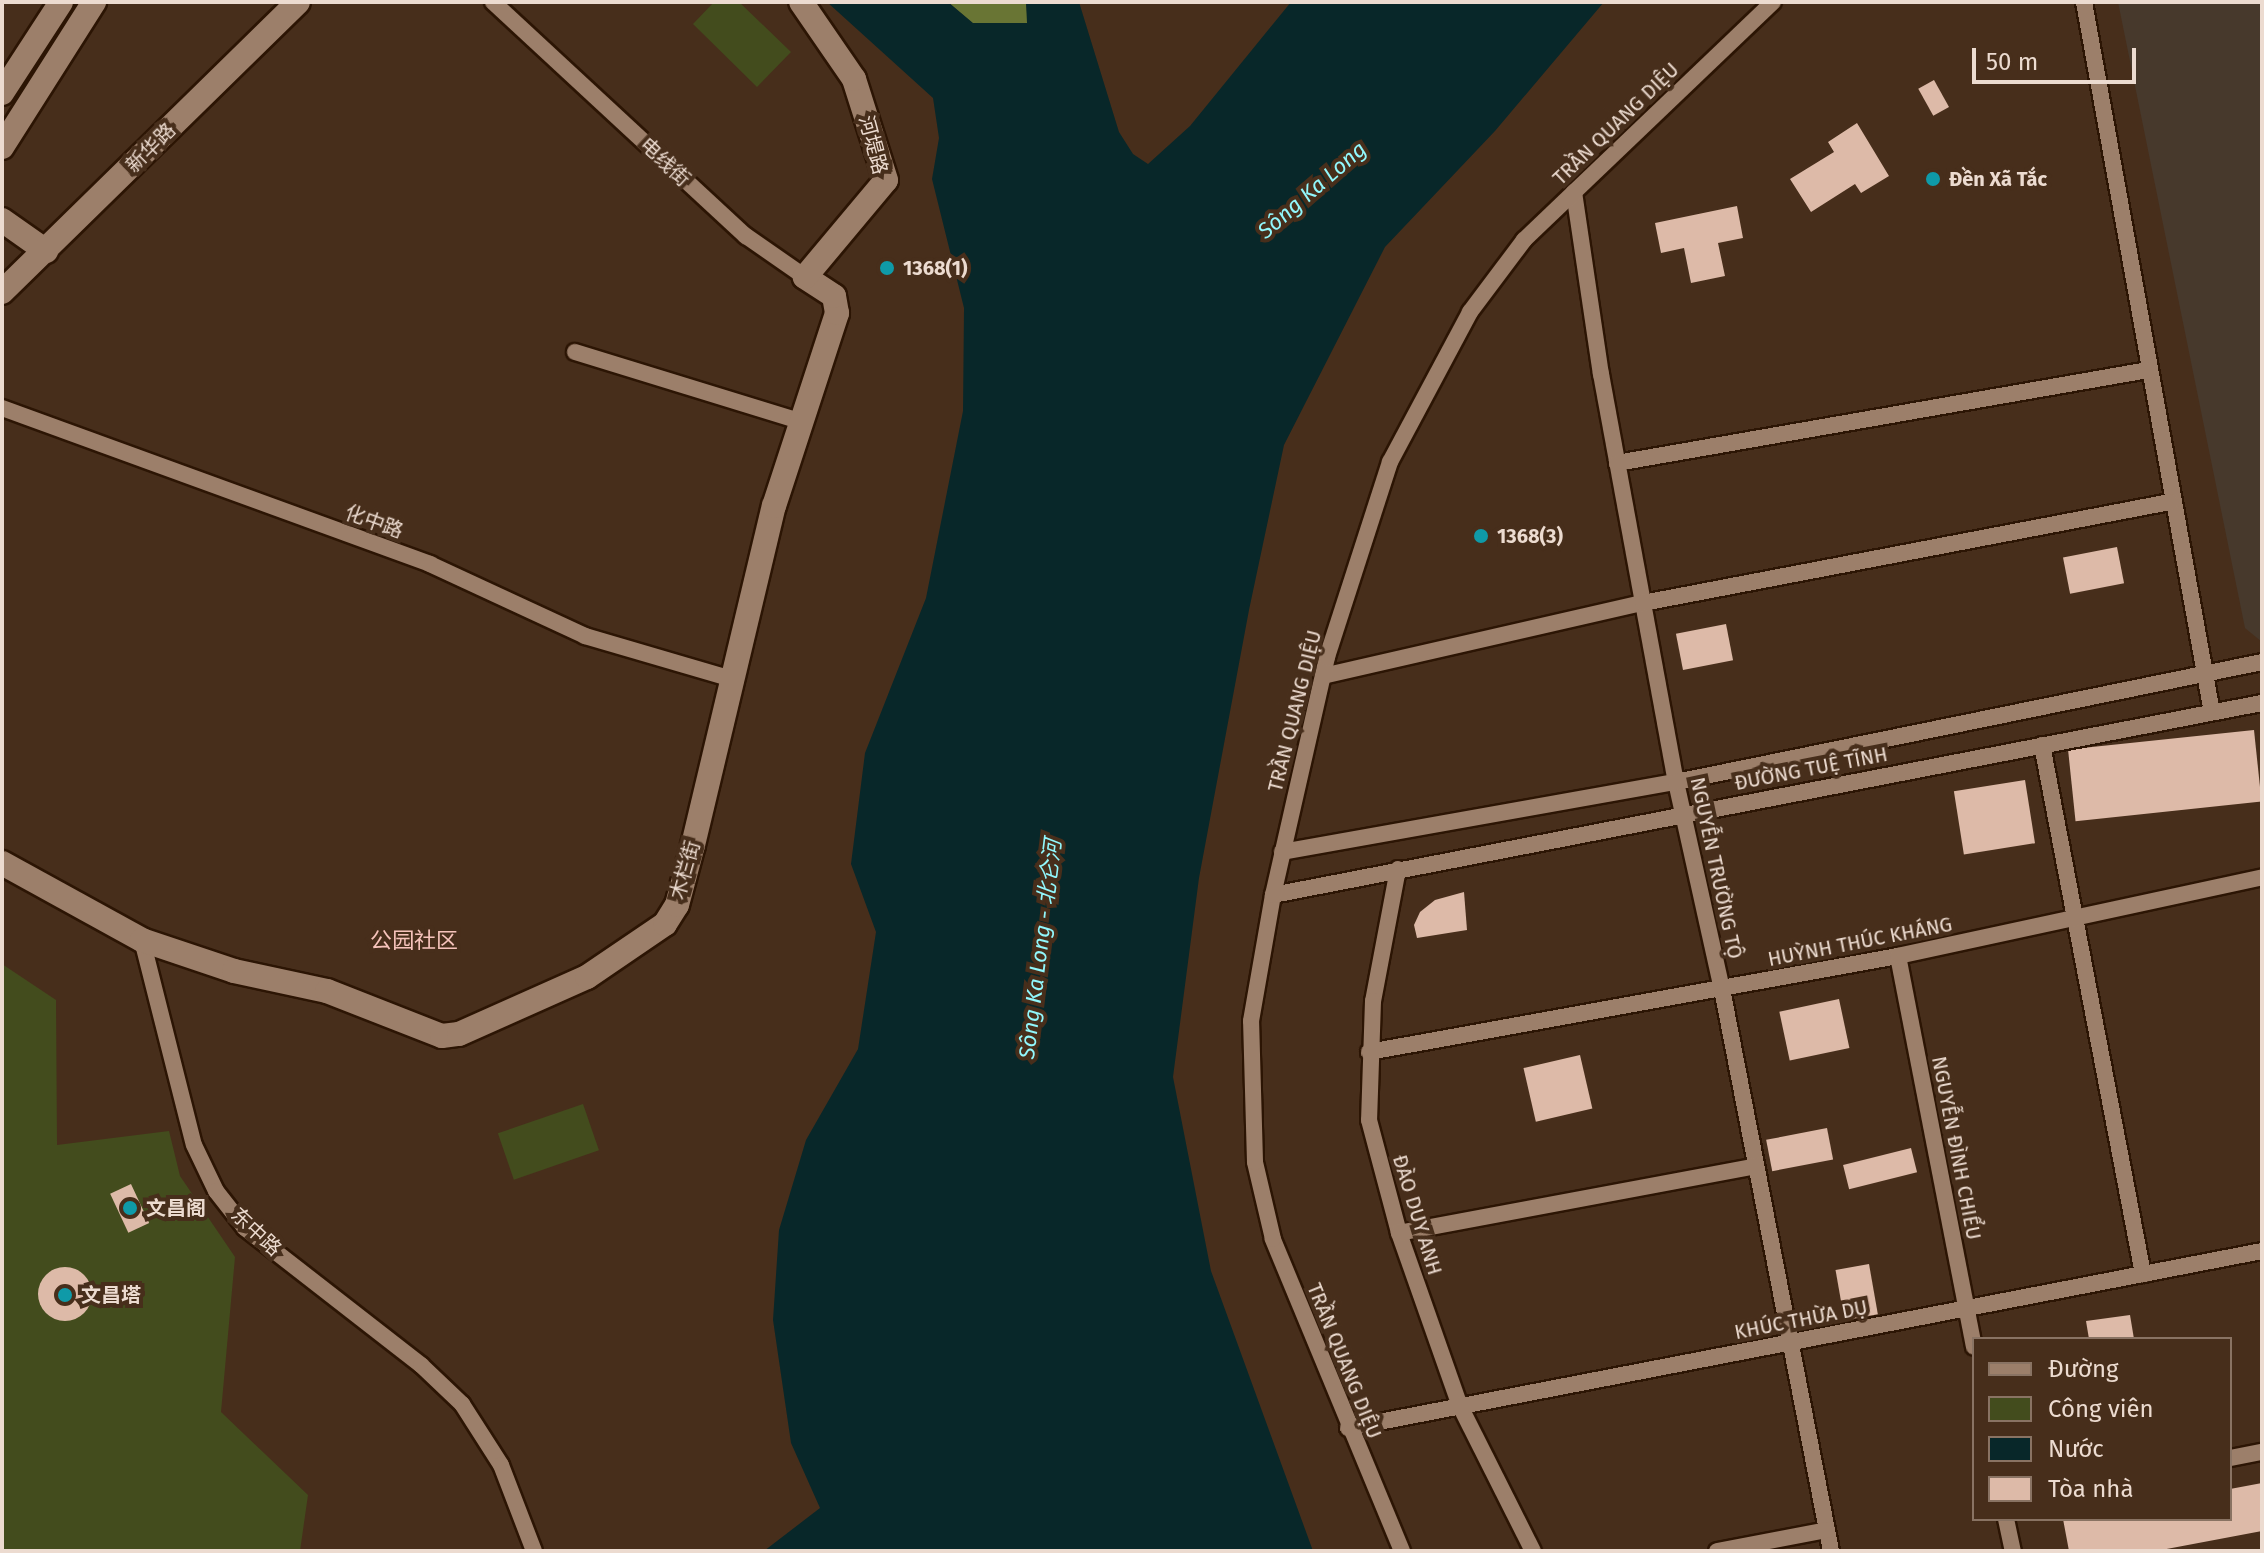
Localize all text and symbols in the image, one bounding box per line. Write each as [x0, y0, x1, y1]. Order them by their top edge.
scale bar [1976, 32, 2140, 82]
text: 50 m [1986, 48, 2038, 76]
street label: TRẦN QUANG DIỆU [1548, 58, 1684, 190]
street label: 河堤路 [854, 113, 892, 177]
street label: 新华路 [121, 118, 181, 178]
street label: 电线街 [635, 133, 695, 191]
water label: Sông Ka Long [1252, 136, 1372, 244]
place label: Đền Xã Tắc [1949, 167, 2047, 191]
marker: Đền Xã Tắc [1924, 170, 1942, 188]
place label: 1368(1) [903, 256, 967, 280]
marker: 1368(1) [878, 259, 896, 277]
street label: 化中路 [342, 500, 406, 544]
place label: 1368(3) [1497, 524, 1563, 548]
marker: 1368(3) [1472, 527, 1490, 545]
street label: TRẦN QUANG DIỆU [1263, 628, 1327, 794]
street label: ĐƯỜNG TUỆ TĨNH [1733, 742, 1889, 796]
street label: NGUYỄN TRƯỜNG TỘ [1685, 775, 1747, 961]
street label: 木栏街 [665, 838, 705, 902]
water label: Sông Ka Long - 北仑河 [1013, 838, 1067, 1060]
street label: HUỲNH THÚC KHÁNG [1766, 912, 1954, 972]
district label: 公园社区 [370, 928, 458, 954]
street label: NGUYỄN ĐÌNH CHIỂU [1926, 1054, 1986, 1242]
street label: ĐÀO DUY ANH [1387, 1152, 1447, 1278]
place label: 文昌阁 [146, 1196, 206, 1220]
marker: 文昌阁 [121, 1199, 139, 1217]
street label: 东中路 [226, 1203, 286, 1261]
street label: TRẦN QUANG DIỆU [1302, 1280, 1386, 1442]
place label: 文昌塔 [81, 1283, 141, 1307]
marker: 文昌塔 [56, 1286, 74, 1304]
street label: KHÚC THỪA DỤ [1732, 1295, 1870, 1345]
legend [1972, 1337, 2232, 1521]
text: Đường [2048, 1355, 2119, 1383]
text: Công viên [2048, 1395, 2154, 1423]
text: Nước [2048, 1435, 2104, 1463]
text: Tòa nhà [2048, 1475, 2133, 1503]

